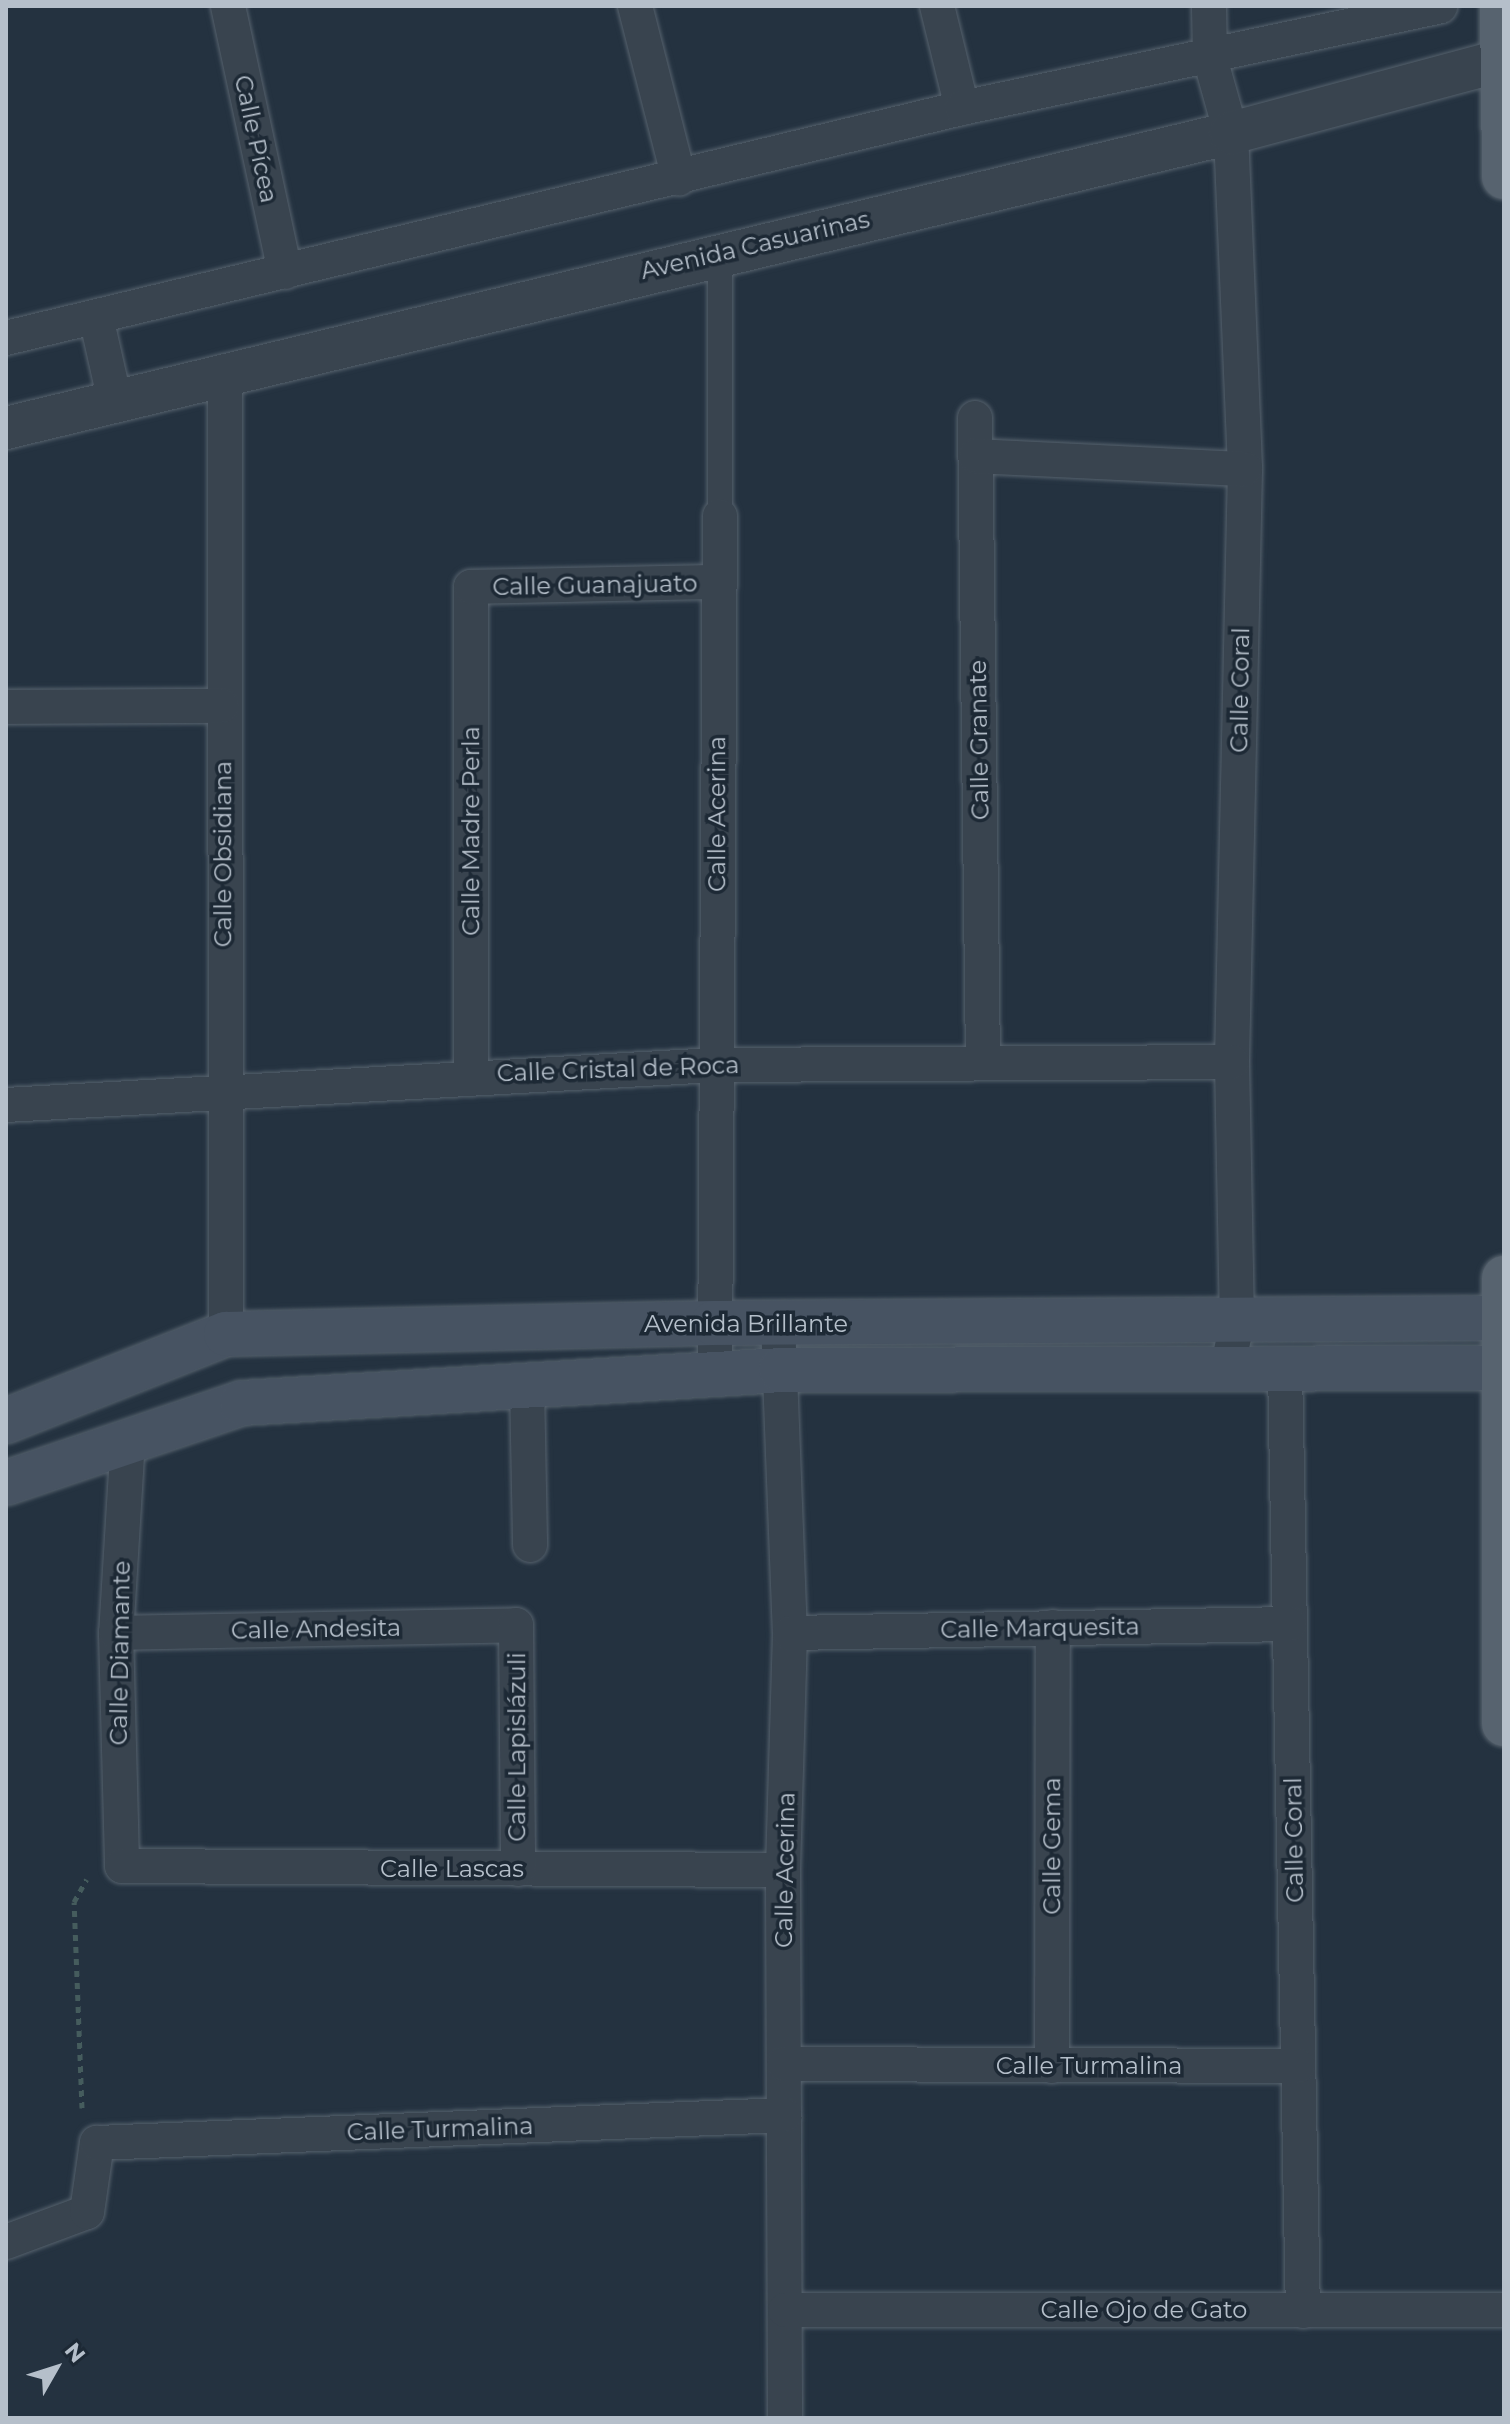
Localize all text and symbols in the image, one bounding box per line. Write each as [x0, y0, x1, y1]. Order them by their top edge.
street label: Calle Pícea [228, 72, 284, 206]
street label: Avenida Casuarinas [638, 205, 872, 285]
street label: Calle Guanajuato [492, 569, 698, 601]
street label: Calle Coral [1225, 627, 1255, 753]
street label: Calle Granate [963, 660, 995, 820]
street label: Calle Madre Perla [457, 726, 485, 936]
street label: Calle Acerina [703, 736, 731, 892]
street label: Calle Obsidiana [209, 761, 237, 947]
street label: Calle Cristal de Roca [496, 1050, 740, 1088]
street label: Avenida Brillante [644, 1310, 848, 1338]
street label: Calle Diamante [104, 1560, 136, 1746]
street label: Calle Marquesita [940, 1612, 1140, 1644]
street label: Calle Andesita [231, 1613, 401, 1645]
street label: Calle Lapislázuli [503, 1652, 531, 1842]
street label: Calle Gema [1038, 1777, 1066, 1915]
street label: Calle Coral [1279, 1777, 1309, 1903]
street label: Calle Acerina [769, 1792, 801, 1948]
street label: Calle Lascas [380, 1855, 524, 1883]
street label: Calle Turmalina [996, 2052, 1182, 2080]
street label: Calle Turmalina [346, 2111, 534, 2147]
street label: Calle Ojo de Gato [1041, 2296, 1247, 2324]
north arrow [16, 2328, 96, 2408]
text: N [59, 2337, 91, 2368]

